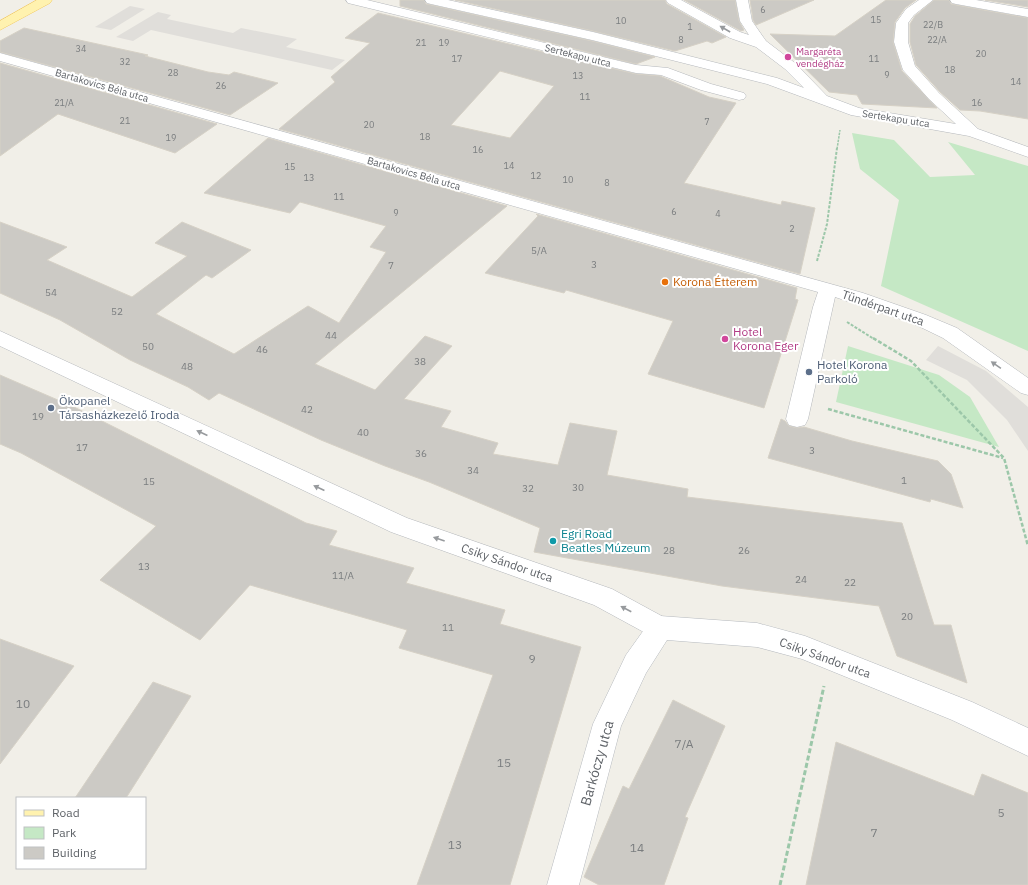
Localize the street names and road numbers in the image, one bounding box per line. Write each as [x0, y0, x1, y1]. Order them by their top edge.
street label: Sertekapu utca [543, 41, 613, 70]
street label: Bartakovics Béla utca [54, 66, 151, 105]
street label: Sertekapu utca [861, 107, 931, 130]
street label: Bartakovics Béla utca [366, 154, 463, 193]
street label: Tündérpart utca [840, 286, 927, 329]
street label: Csiky Sándor utca [459, 540, 556, 585]
street label: Csiky Sándor utca [778, 634, 873, 681]
street label: Barkóczy utca [576, 718, 618, 808]

